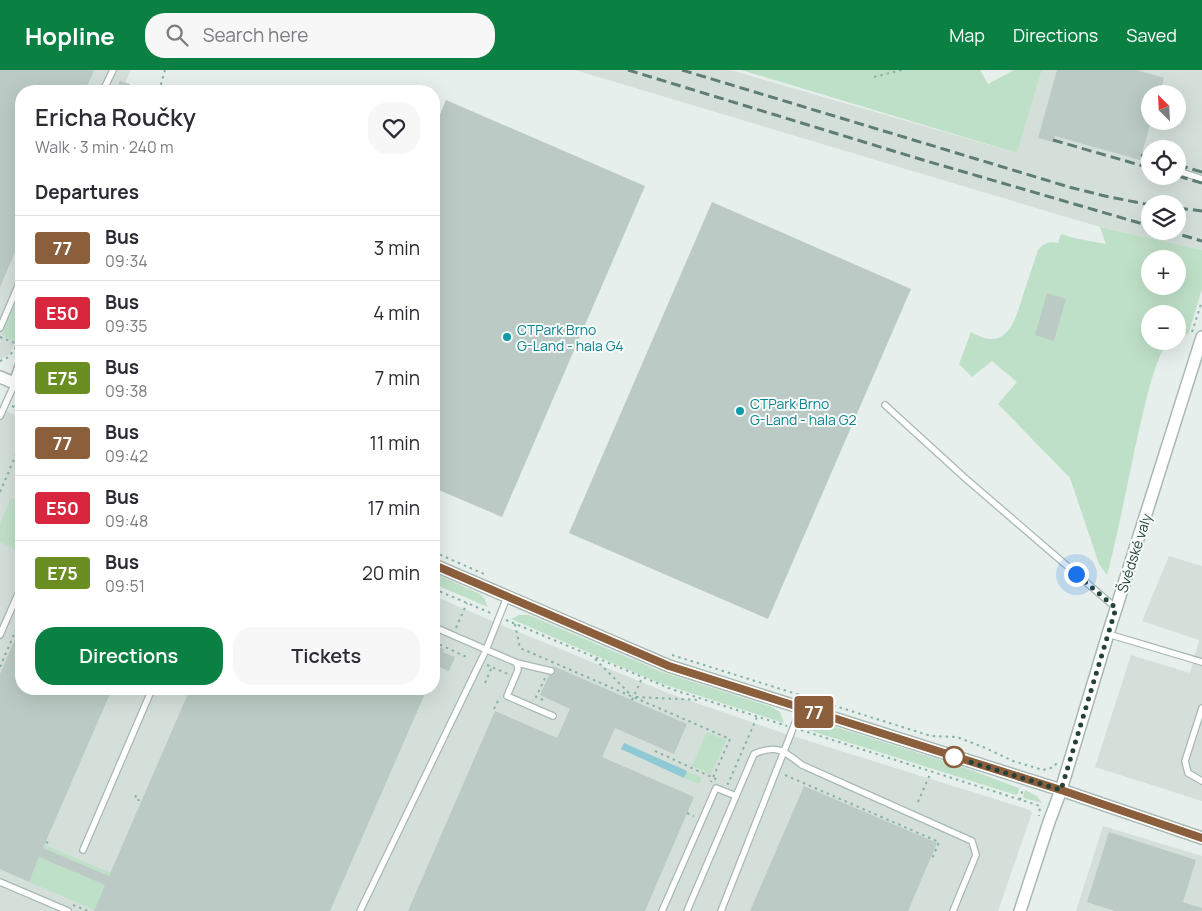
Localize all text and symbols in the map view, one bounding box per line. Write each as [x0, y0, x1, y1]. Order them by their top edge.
search box [145, 13, 495, 58]
text: Hopline [25, 19, 115, 52]
icon: search [163, 21, 191, 49]
text: Search here [203, 22, 308, 48]
text: Map [949, 23, 985, 47]
text: Directions [1013, 23, 1098, 47]
text: Saved [1126, 23, 1177, 47]
north arrow [1141, 85, 1186, 130]
map controls [1141, 85, 1186, 350]
text: Ericha Roučky [35, 100, 196, 133]
button: heart [368, 102, 420, 154]
text: Walk · 3 min · 240 m [35, 136, 173, 158]
button: locate [1141, 140, 1186, 185]
text: Departures [35, 179, 139, 205]
button: layers [1141, 195, 1186, 240]
text: Bus [105, 224, 139, 250]
text: 3 min [374, 235, 420, 261]
text: 77 [53, 236, 72, 260]
text: 09:34 [105, 250, 148, 272]
button: + [1141, 250, 1186, 295]
text: Bus [105, 289, 139, 315]
text: 4 min [373, 300, 420, 326]
text: E50 [46, 301, 79, 325]
button: − [1141, 305, 1186, 350]
text: 09:35 [105, 315, 148, 337]
place label: CTPark Brno G-Land - hala G4 [517, 320, 624, 355]
marker: CTPark Brno G-Land - hala G4 [501, 331, 513, 343]
text: Bus [105, 354, 139, 380]
text: 7 min [375, 365, 420, 391]
text: E75 [47, 366, 78, 390]
text: 09:38 [105, 380, 148, 402]
place label: CTPark Brno G-Land - hala G2 [750, 394, 857, 429]
marker: CTPark Brno G-Land - hala G2 [734, 405, 746, 417]
text: Bus [105, 419, 139, 445]
text: 11 min [370, 430, 420, 456]
text: 77 [53, 431, 72, 455]
text: 09:42 [105, 445, 148, 467]
text: Bus [105, 484, 139, 510]
text: 17 min [367, 495, 420, 521]
text: E50 [46, 496, 79, 520]
text: 09:48 [105, 510, 148, 532]
street label: Švédské valy [1112, 510, 1156, 595]
text: Bus [105, 549, 139, 575]
text: 20 min [362, 560, 420, 586]
text: E75 [47, 561, 78, 585]
your location [1064, 562, 1089, 587]
text: 09:51 [105, 575, 145, 597]
button: Directions [35, 627, 223, 685]
button: Tickets [233, 627, 420, 685]
line badge: 77 [792, 696, 836, 728]
text: 77 [804, 700, 824, 724]
unlabelled marker [943, 746, 965, 768]

